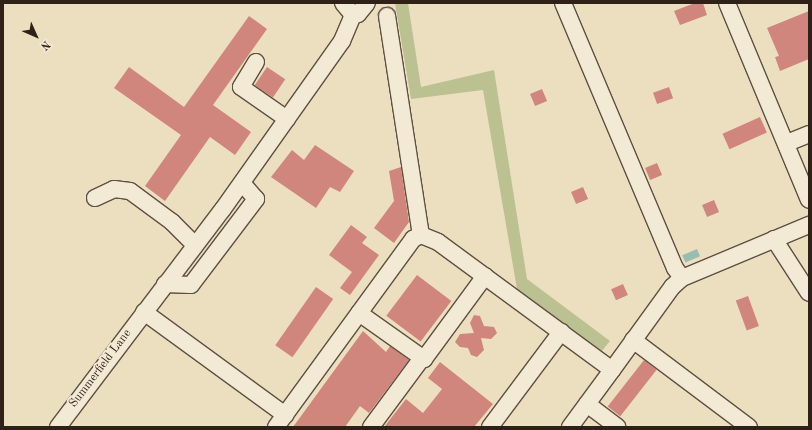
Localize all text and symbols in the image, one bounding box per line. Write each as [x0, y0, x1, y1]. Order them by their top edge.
north arrow [16, 16, 56, 56]
text: N [38, 38, 52, 52]
street label: Summerfield Lane [67, 327, 135, 411]

